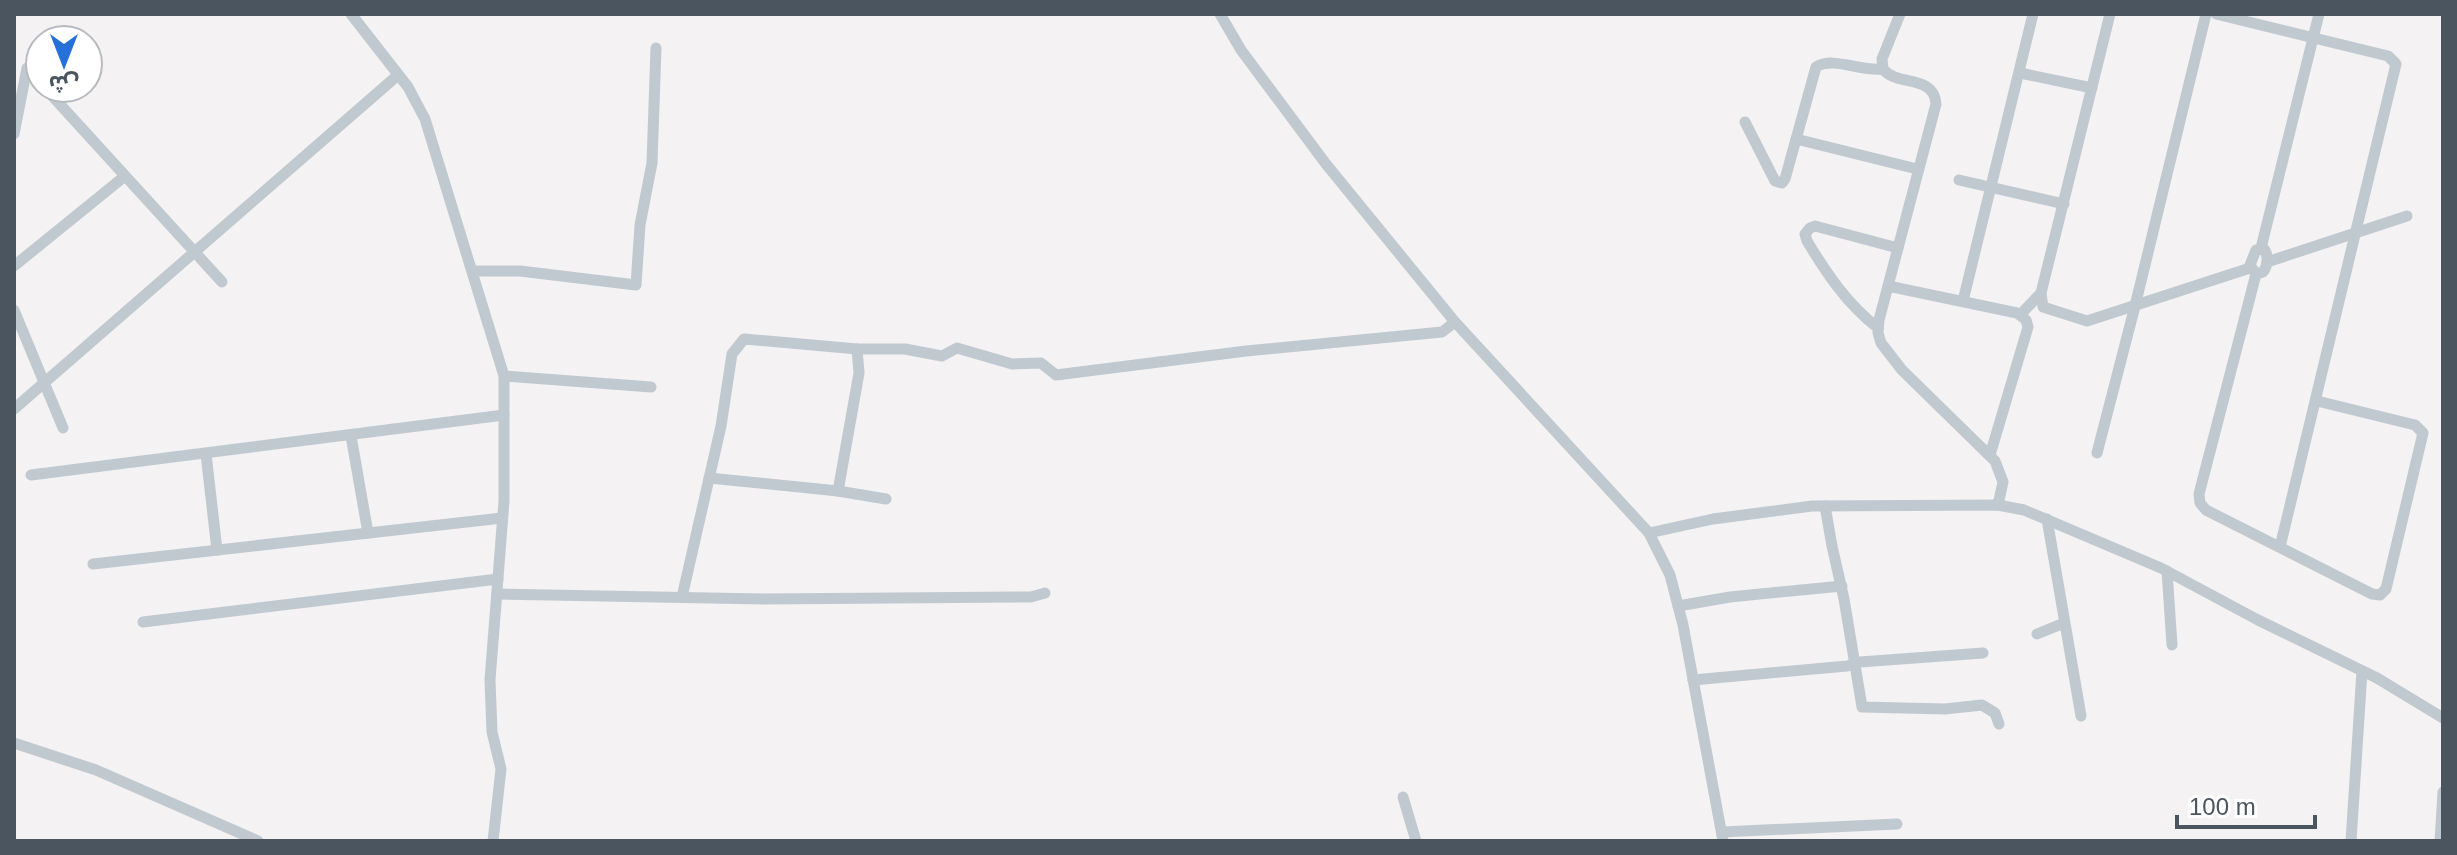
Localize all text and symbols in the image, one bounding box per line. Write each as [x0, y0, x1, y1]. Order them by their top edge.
north arrow [24, 24, 104, 104]
text: ش [49, 71, 79, 96]
scale bar [2177, 779, 2315, 829]
text: 100 m [2189, 793, 2256, 820]

